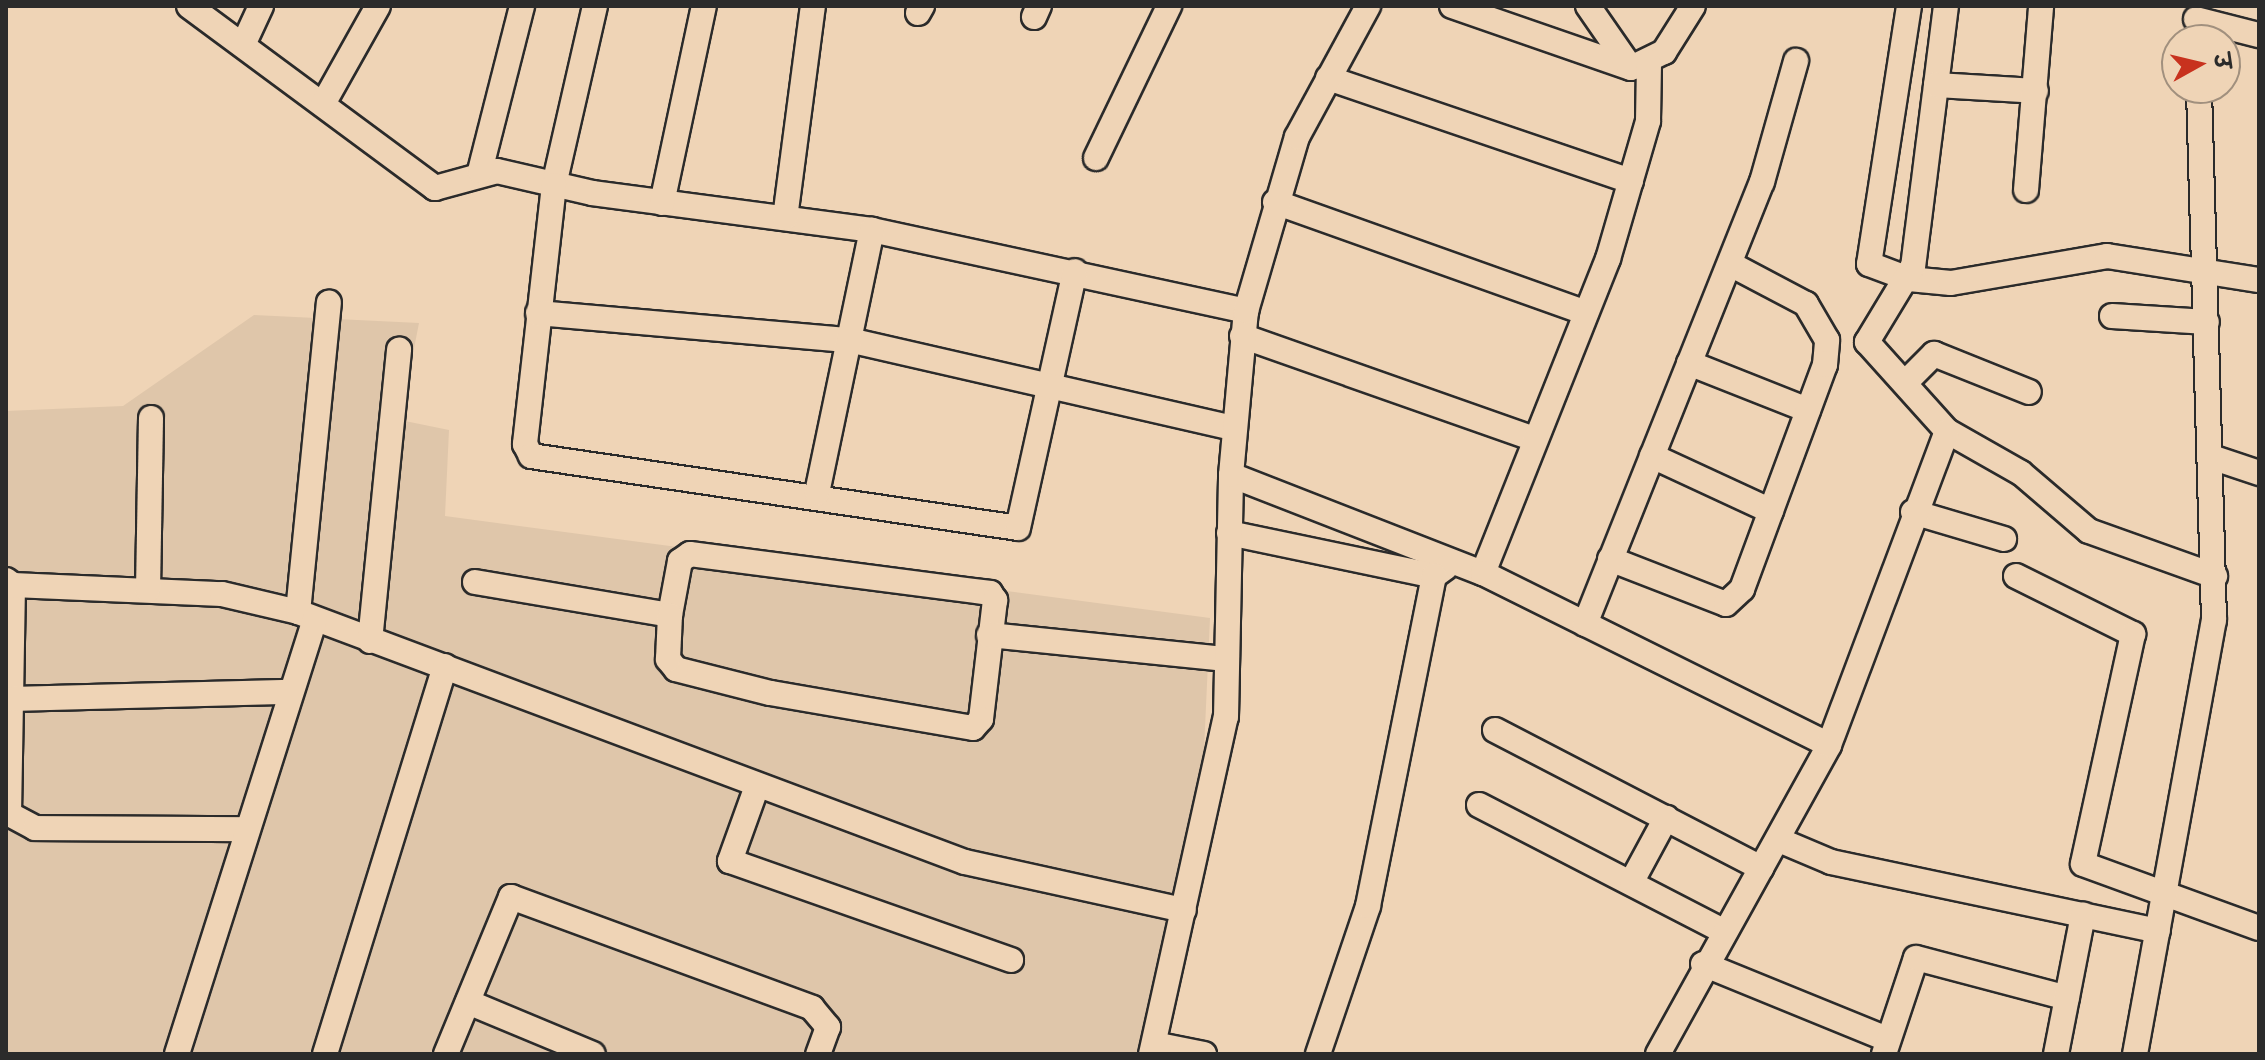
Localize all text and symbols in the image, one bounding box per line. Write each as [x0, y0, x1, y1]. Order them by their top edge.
north arrow [2161, 24, 2241, 104]
text: उ [2208, 52, 2239, 70]

